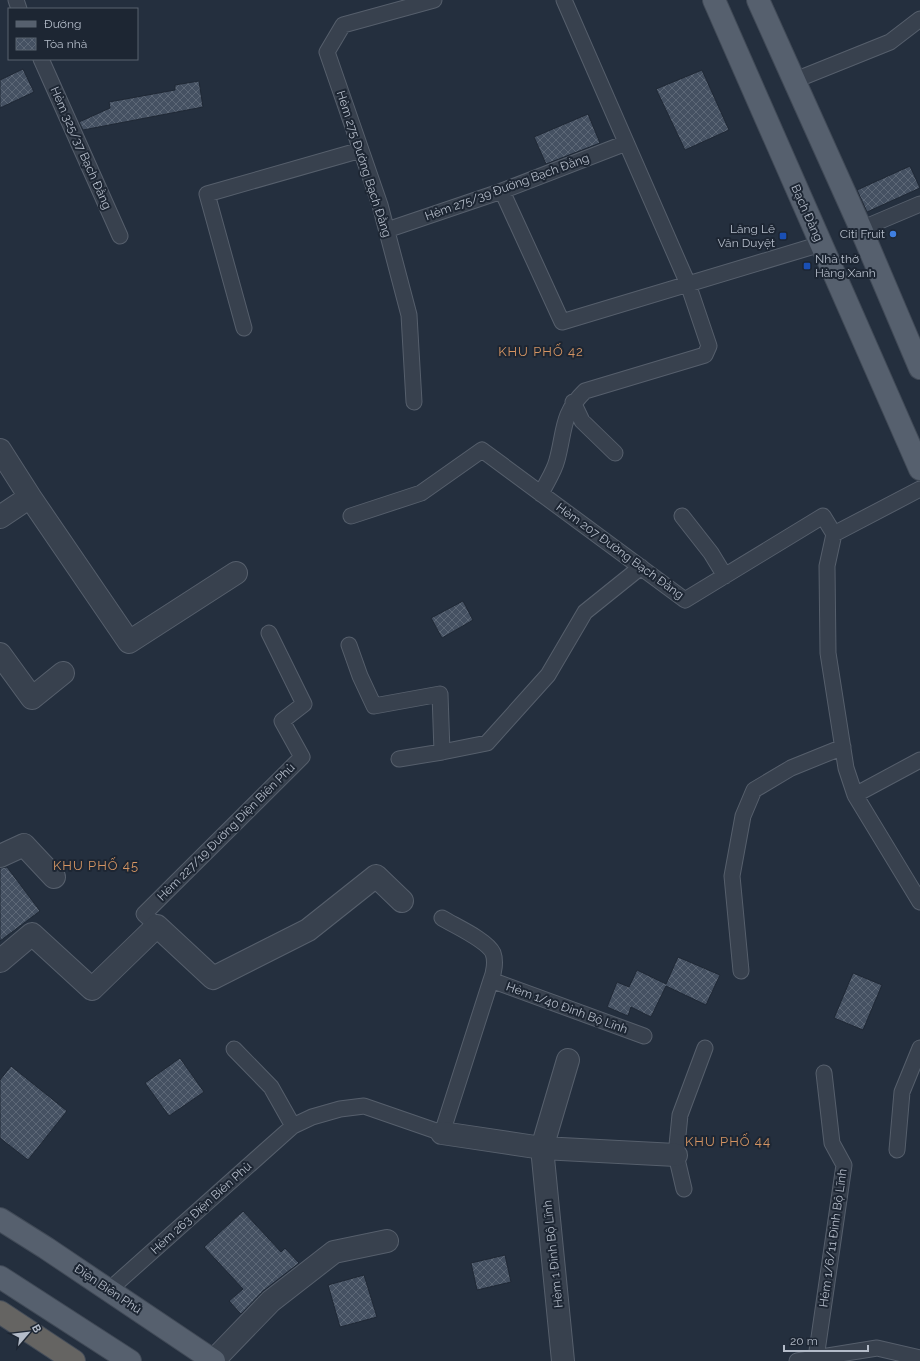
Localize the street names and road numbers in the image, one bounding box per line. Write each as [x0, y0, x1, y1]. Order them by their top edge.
street label: Hẻm 325/37 Bạch Đằng [48, 85, 114, 211]
street label: Hẻm 275 Đường Bạch Đằng [334, 89, 394, 239]
street label: Hẻm 275/39 Đường Bạch Đằng [423, 151, 591, 223]
street label: Bạch Đằng [788, 182, 826, 244]
street label: Hẻm 207 Đường Bạch Đằng [554, 500, 686, 602]
street label: Hẻm 227/19 Đường Điện Biên Phủ [154, 760, 298, 904]
street label: Hẻm 1/40 Đinh Bộ Lĩnh [504, 979, 630, 1037]
street label: Hẻm 263 Điện Biên Phủ [148, 1159, 254, 1257]
street label: Hẻm 1/6/11 Đinh Bộ Lĩnh [816, 1168, 850, 1308]
street label: Hẻm 1 Đinh Bộ Lĩnh [540, 1199, 566, 1309]
street label: Điện Biên Phủ [72, 1261, 144, 1317]

